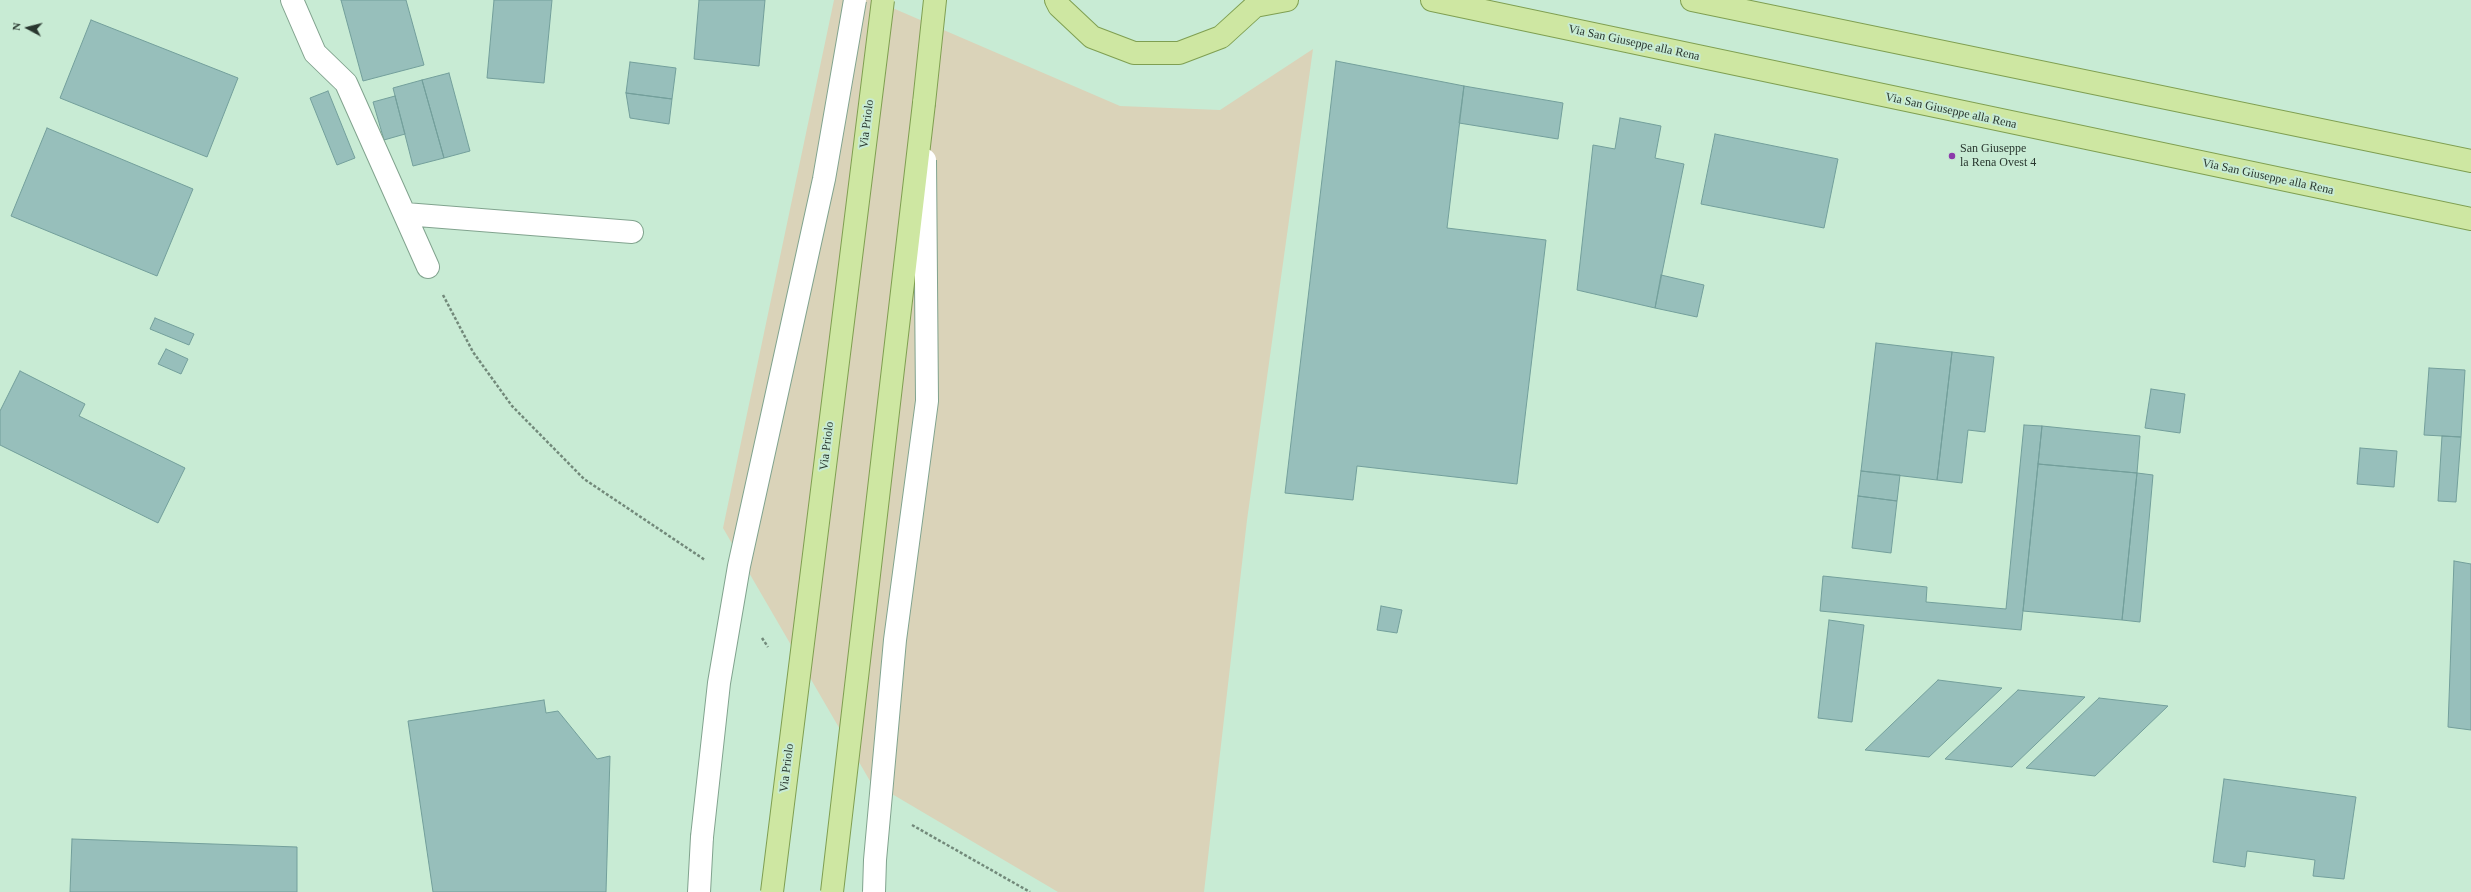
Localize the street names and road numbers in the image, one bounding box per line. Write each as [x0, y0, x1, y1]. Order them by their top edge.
street label: Via San Giuseppe alla Rena [1567, 22, 1701, 64]
street label: Via San Giuseppe alla Rena [1884, 90, 2018, 132]
street label: Via Priolo [857, 99, 877, 149]
street label: Via San Giuseppe alla Rena [2201, 156, 2335, 198]
street label: Via Priolo [817, 421, 837, 471]
street label: Via Priolo [777, 743, 797, 793]

